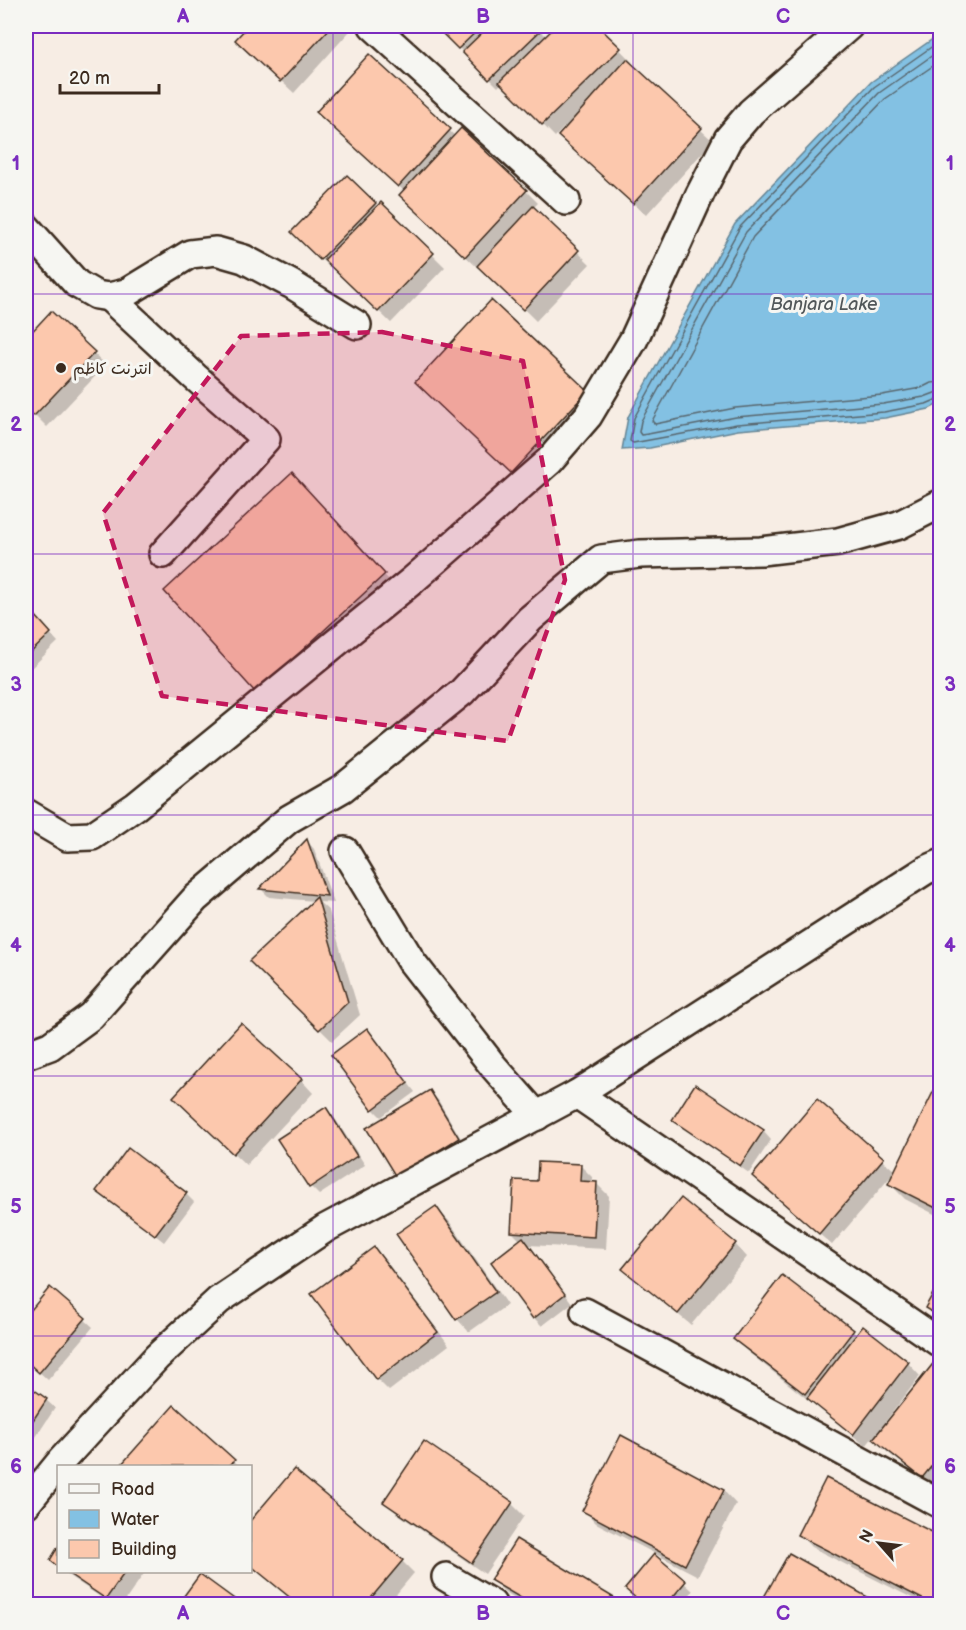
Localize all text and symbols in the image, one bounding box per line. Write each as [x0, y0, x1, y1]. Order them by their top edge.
text: A [176, 5, 190, 29]
text: B [476, 5, 490, 29]
text: C [776, 5, 790, 29]
scale bar [60, 57, 159, 95]
text: 20 m [69, 68, 110, 89]
text: 1 [12, 152, 20, 176]
text: 1 [946, 152, 954, 176]
water label: Banjara Lake [771, 294, 877, 315]
place label: انترنت كاظم [73, 360, 152, 381]
marker: انترنت كاظم [54, 361, 68, 375]
text: 2 [10, 413, 22, 437]
text: 2 [944, 413, 956, 437]
text: 3 [10, 673, 22, 697]
text: 3 [944, 673, 956, 697]
text: 4 [10, 934, 22, 958]
text: 4 [944, 934, 956, 958]
text: 5 [10, 1195, 22, 1219]
text: 5 [944, 1195, 956, 1219]
text: 6 [10, 1455, 22, 1479]
text: 6 [944, 1455, 956, 1479]
legend [57, 1465, 252, 1573]
text: Road [111, 1479, 155, 1500]
text: Water [111, 1509, 159, 1530]
north arrow [849, 1513, 909, 1573]
text: N [856, 1527, 878, 1546]
text: Building [111, 1539, 177, 1560]
text: A [176, 1602, 190, 1626]
text: B [476, 1602, 490, 1626]
text: C [776, 1602, 790, 1626]

